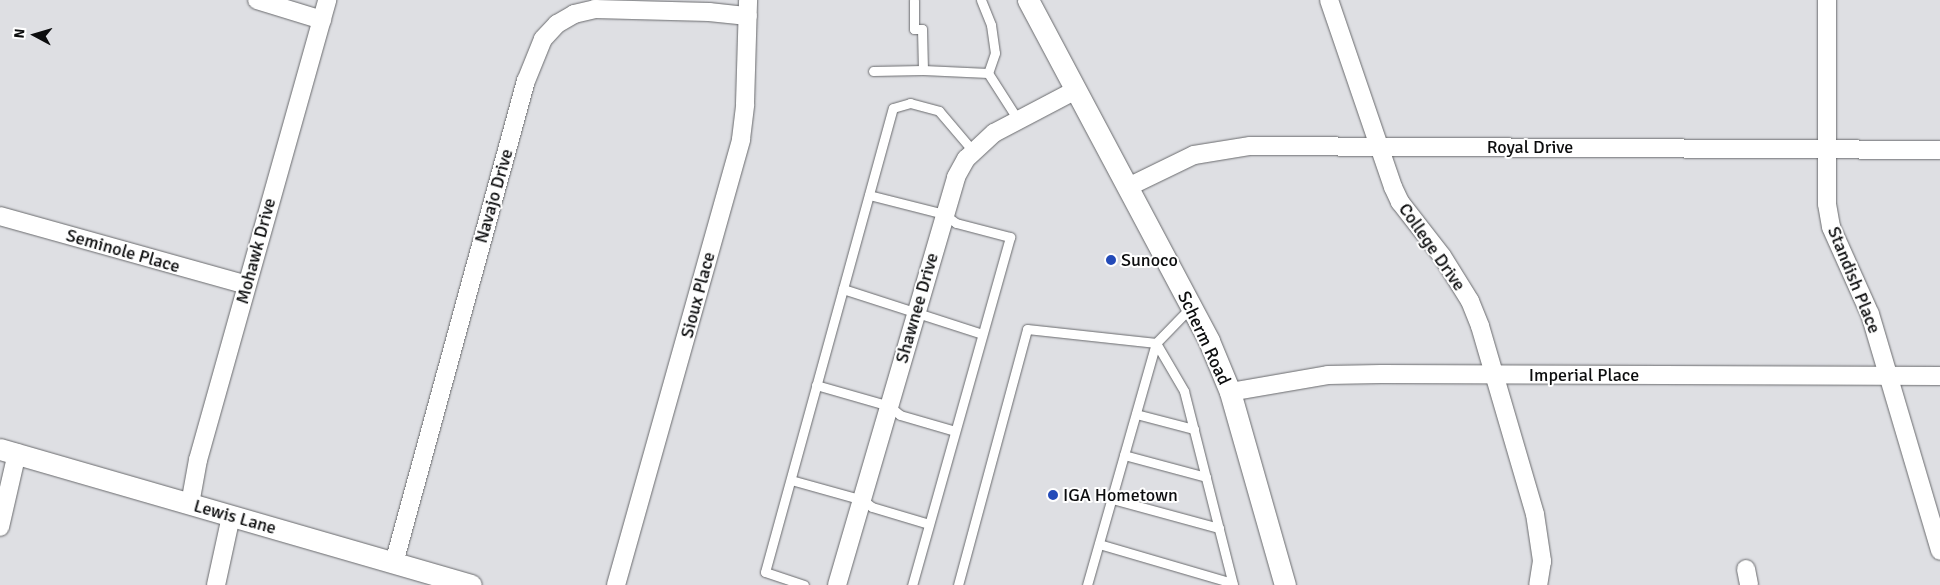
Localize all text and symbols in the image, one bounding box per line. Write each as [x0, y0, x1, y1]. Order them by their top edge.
north arrow [10, 10, 60, 60]
text: N [11, 28, 29, 39]
street label: Royal Drive [1487, 136, 1573, 158]
street label: Navajo Drive [470, 146, 518, 246]
street label: Mohawk Drive [231, 196, 281, 306]
street label: College Drive [1394, 199, 1470, 295]
street label: Standish Place [1823, 223, 1885, 337]
street label: Seminole Place [64, 224, 182, 278]
place label: Sunoco [1121, 249, 1178, 271]
street label: Sioux Place [676, 250, 720, 340]
street label: Shawnee Drive [891, 250, 943, 366]
marker: Sunoco [1105, 254, 1117, 266]
street label: Scherm Road [1173, 288, 1235, 388]
street label: Imperial Place [1529, 364, 1639, 386]
place label: IGA Hometown [1063, 484, 1178, 506]
marker: IGA Hometown [1047, 489, 1059, 501]
street label: Lewis Lane [191, 495, 279, 539]

